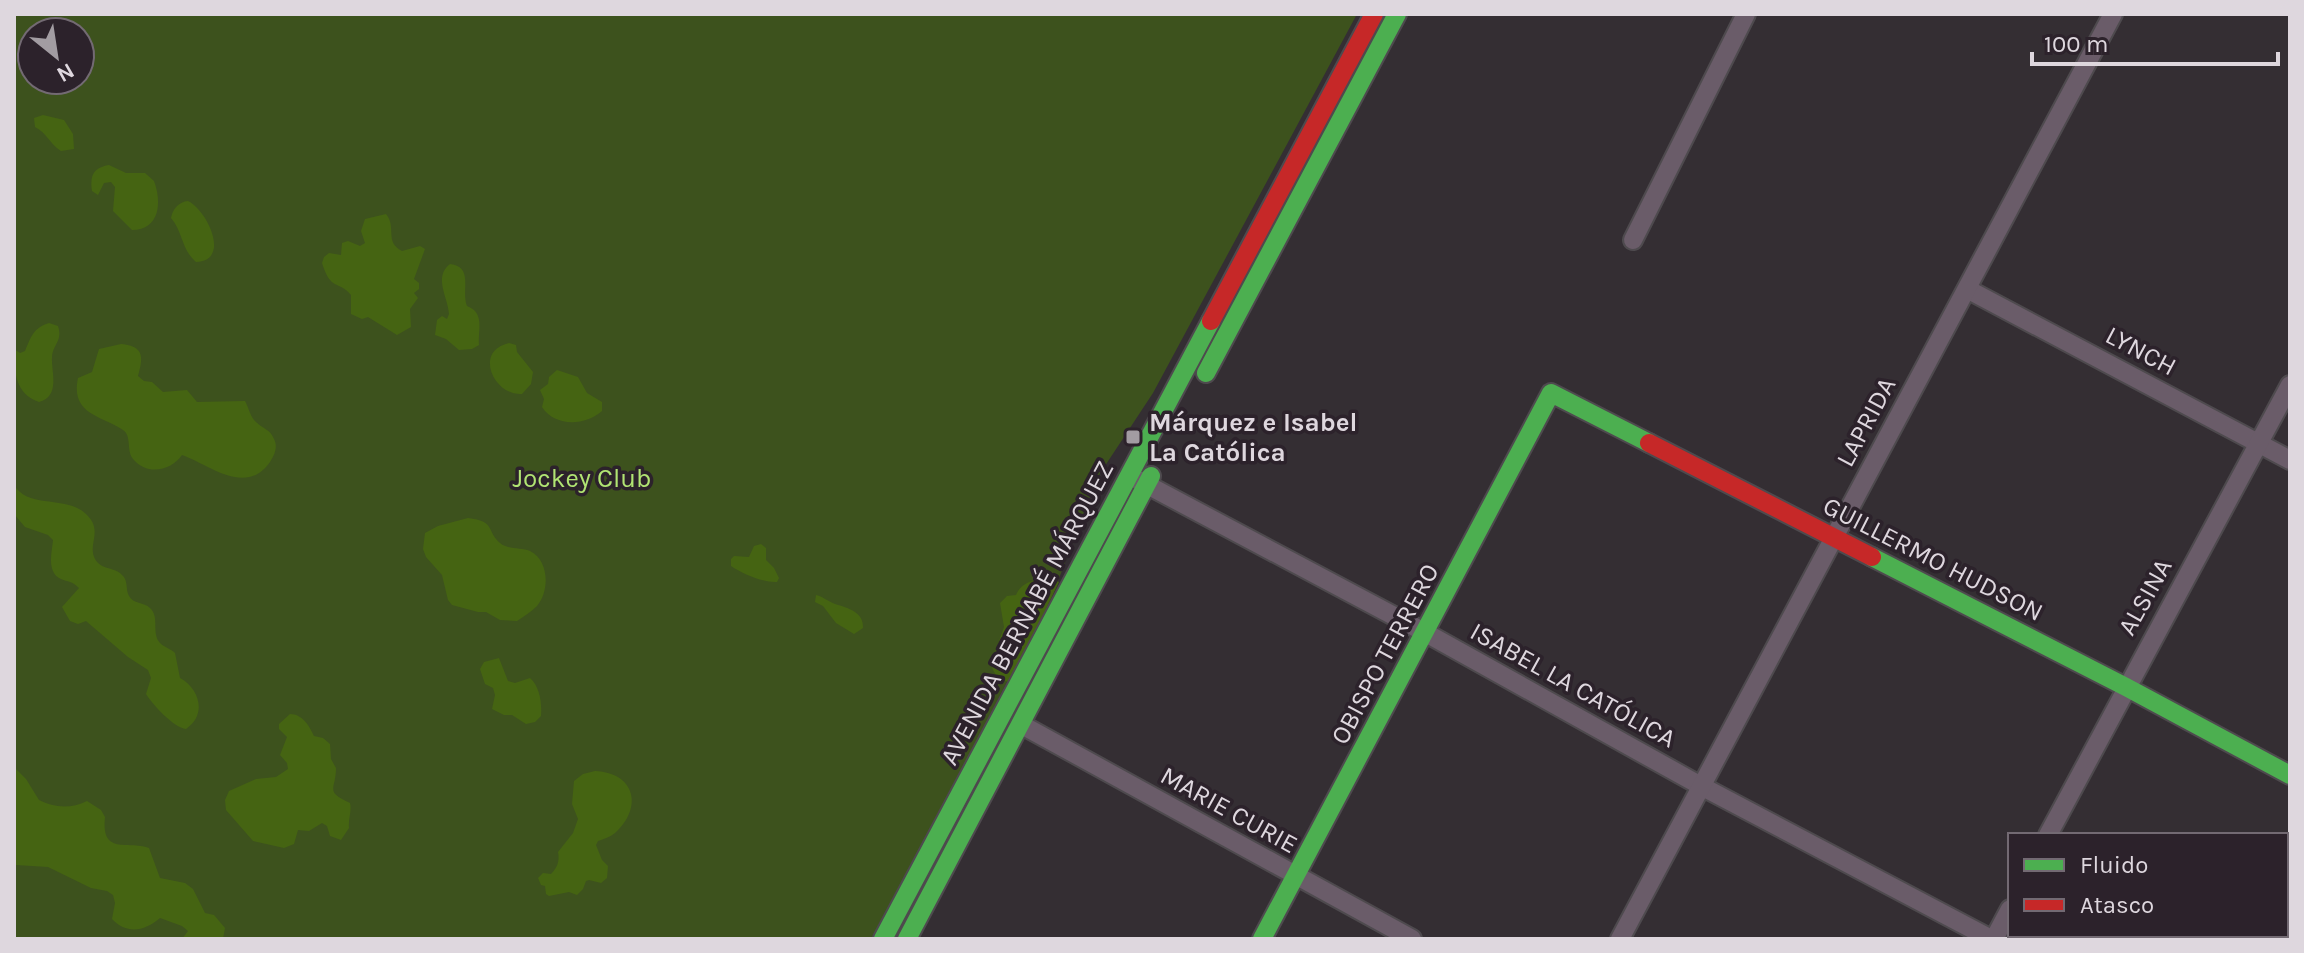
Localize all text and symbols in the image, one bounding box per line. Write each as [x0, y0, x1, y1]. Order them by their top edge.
north arrow [16, 16, 96, 96]
scale bar [2032, 16, 2278, 66]
text: 100 m [2044, 30, 2109, 58]
text: N [52, 57, 79, 88]
street label: LYNCH [2100, 320, 2182, 382]
street label: LAPRIDA [1830, 372, 1902, 472]
place label: Márquez e Isabel La Católica [1149, 407, 1357, 468]
marker: Márquez e Isabel La Católica [1124, 428, 1142, 446]
street label: AVENIDA BERNABÉ MÁRQUEZ [933, 455, 1120, 770]
park label: Jockey Club [513, 463, 651, 494]
street label: GUILLERMO HUDSON [1818, 490, 2048, 628]
street label: ALSINA [2111, 553, 2179, 641]
street label: OBISPO TERRERO [1324, 558, 1446, 750]
street label: ISABEL LA CATÓLICA [1465, 615, 1682, 754]
street label: MARIE CURIE [1155, 760, 1303, 860]
legend [2008, 833, 2288, 937]
text: Fluido [2080, 851, 2148, 879]
text: Atasco [2080, 891, 2154, 919]

